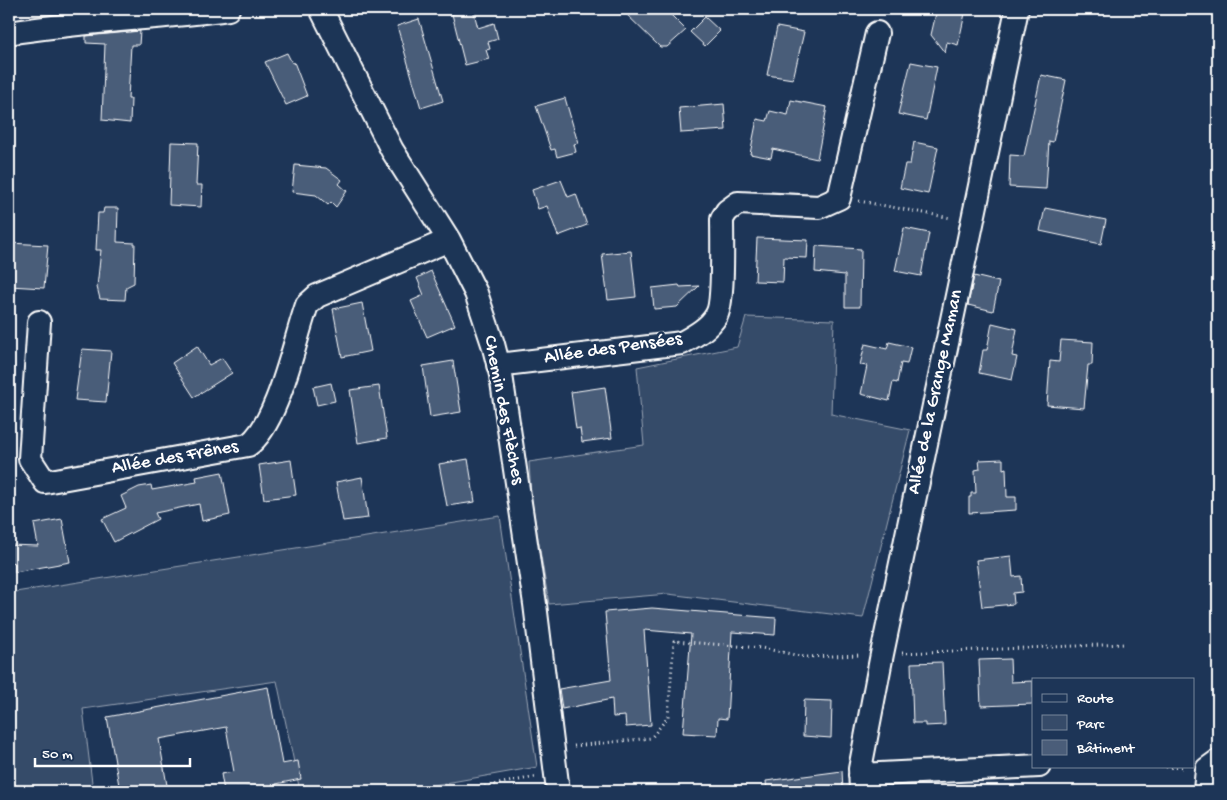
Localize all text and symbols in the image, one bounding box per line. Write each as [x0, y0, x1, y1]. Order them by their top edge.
street label: Allée de la Grange Maman [903, 288, 969, 496]
street label: Allée des Pensées [543, 328, 684, 370]
street label: Chemin des Flèches [477, 334, 529, 487]
street label: Allée des Frênes [110, 435, 241, 480]
legend [1032, 678, 1194, 768]
text: Route [1077, 690, 1114, 708]
text: Parc [1076, 716, 1105, 734]
scale bar [35, 735, 190, 767]
text: Bâtiment [1076, 740, 1136, 758]
text: 50 m [42, 746, 73, 764]

